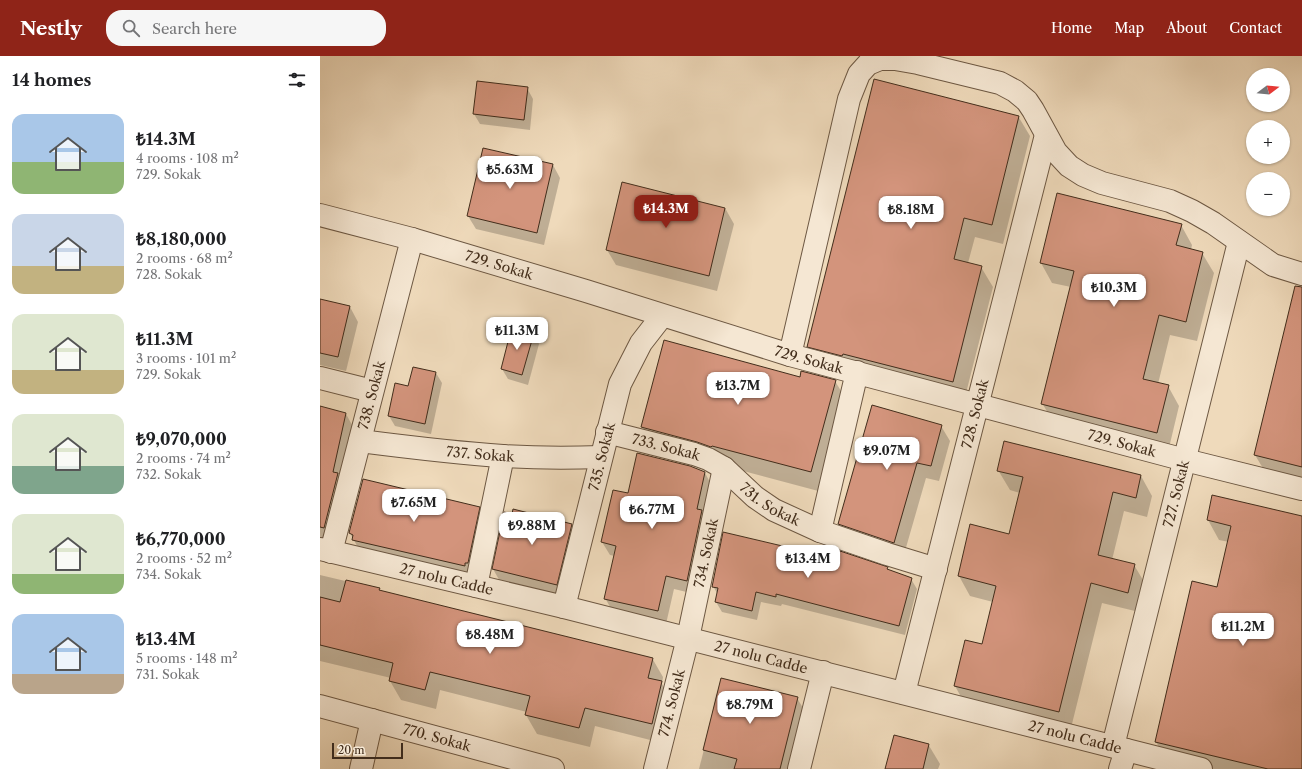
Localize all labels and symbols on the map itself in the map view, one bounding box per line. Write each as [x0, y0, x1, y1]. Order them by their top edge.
north arrow [1246, 68, 1290, 112]
pin: ₺5.63M [477, 156, 543, 190]
pin: ₺14.3M [633, 195, 699, 229]
pin: ₺8.18M [878, 196, 944, 230]
street label: 729. Sokak [463, 246, 536, 284]
pin: ₺10.3M [1081, 274, 1147, 308]
pin: ₺11.3M [484, 317, 550, 351]
street label: 729. Sokak [772, 342, 846, 378]
street label: 738. Sokak [354, 358, 389, 432]
pin: ₺13.7M [705, 372, 771, 406]
street label: 728. Sokak [958, 376, 993, 450]
street label: 735. Sokak [585, 420, 619, 493]
street label: 729. Sokak [1086, 426, 1159, 461]
street label: 733. Sokak [630, 430, 704, 465]
pin: ₺9.07M [854, 437, 920, 471]
street label: 737. Sokak [445, 442, 516, 466]
street label: 727. Sokak [1159, 457, 1193, 529]
street label: 731. Sokak [736, 478, 804, 530]
pin: ₺7.65M [381, 489, 447, 523]
pin: ₺6.77M [619, 496, 685, 530]
pin: ₺9.88M [499, 512, 565, 546]
street label: 734. Sokak [690, 516, 722, 589]
pin: ₺13.4M [775, 545, 841, 579]
street label: 27 nolu Cadde [398, 559, 495, 599]
pin: ₺11.2M [1210, 613, 1276, 647]
pin: ₺8.48M [457, 621, 523, 655]
street label: 27 nolu Cadde [712, 637, 810, 678]
street label: 774. Sokak [654, 666, 689, 739]
pin: ₺8.79M [717, 691, 783, 725]
street label: 27 nolu Cadde [1026, 716, 1124, 757]
street label: 770. Sokak [401, 720, 474, 756]
scale bar [332, 741, 403, 760]

